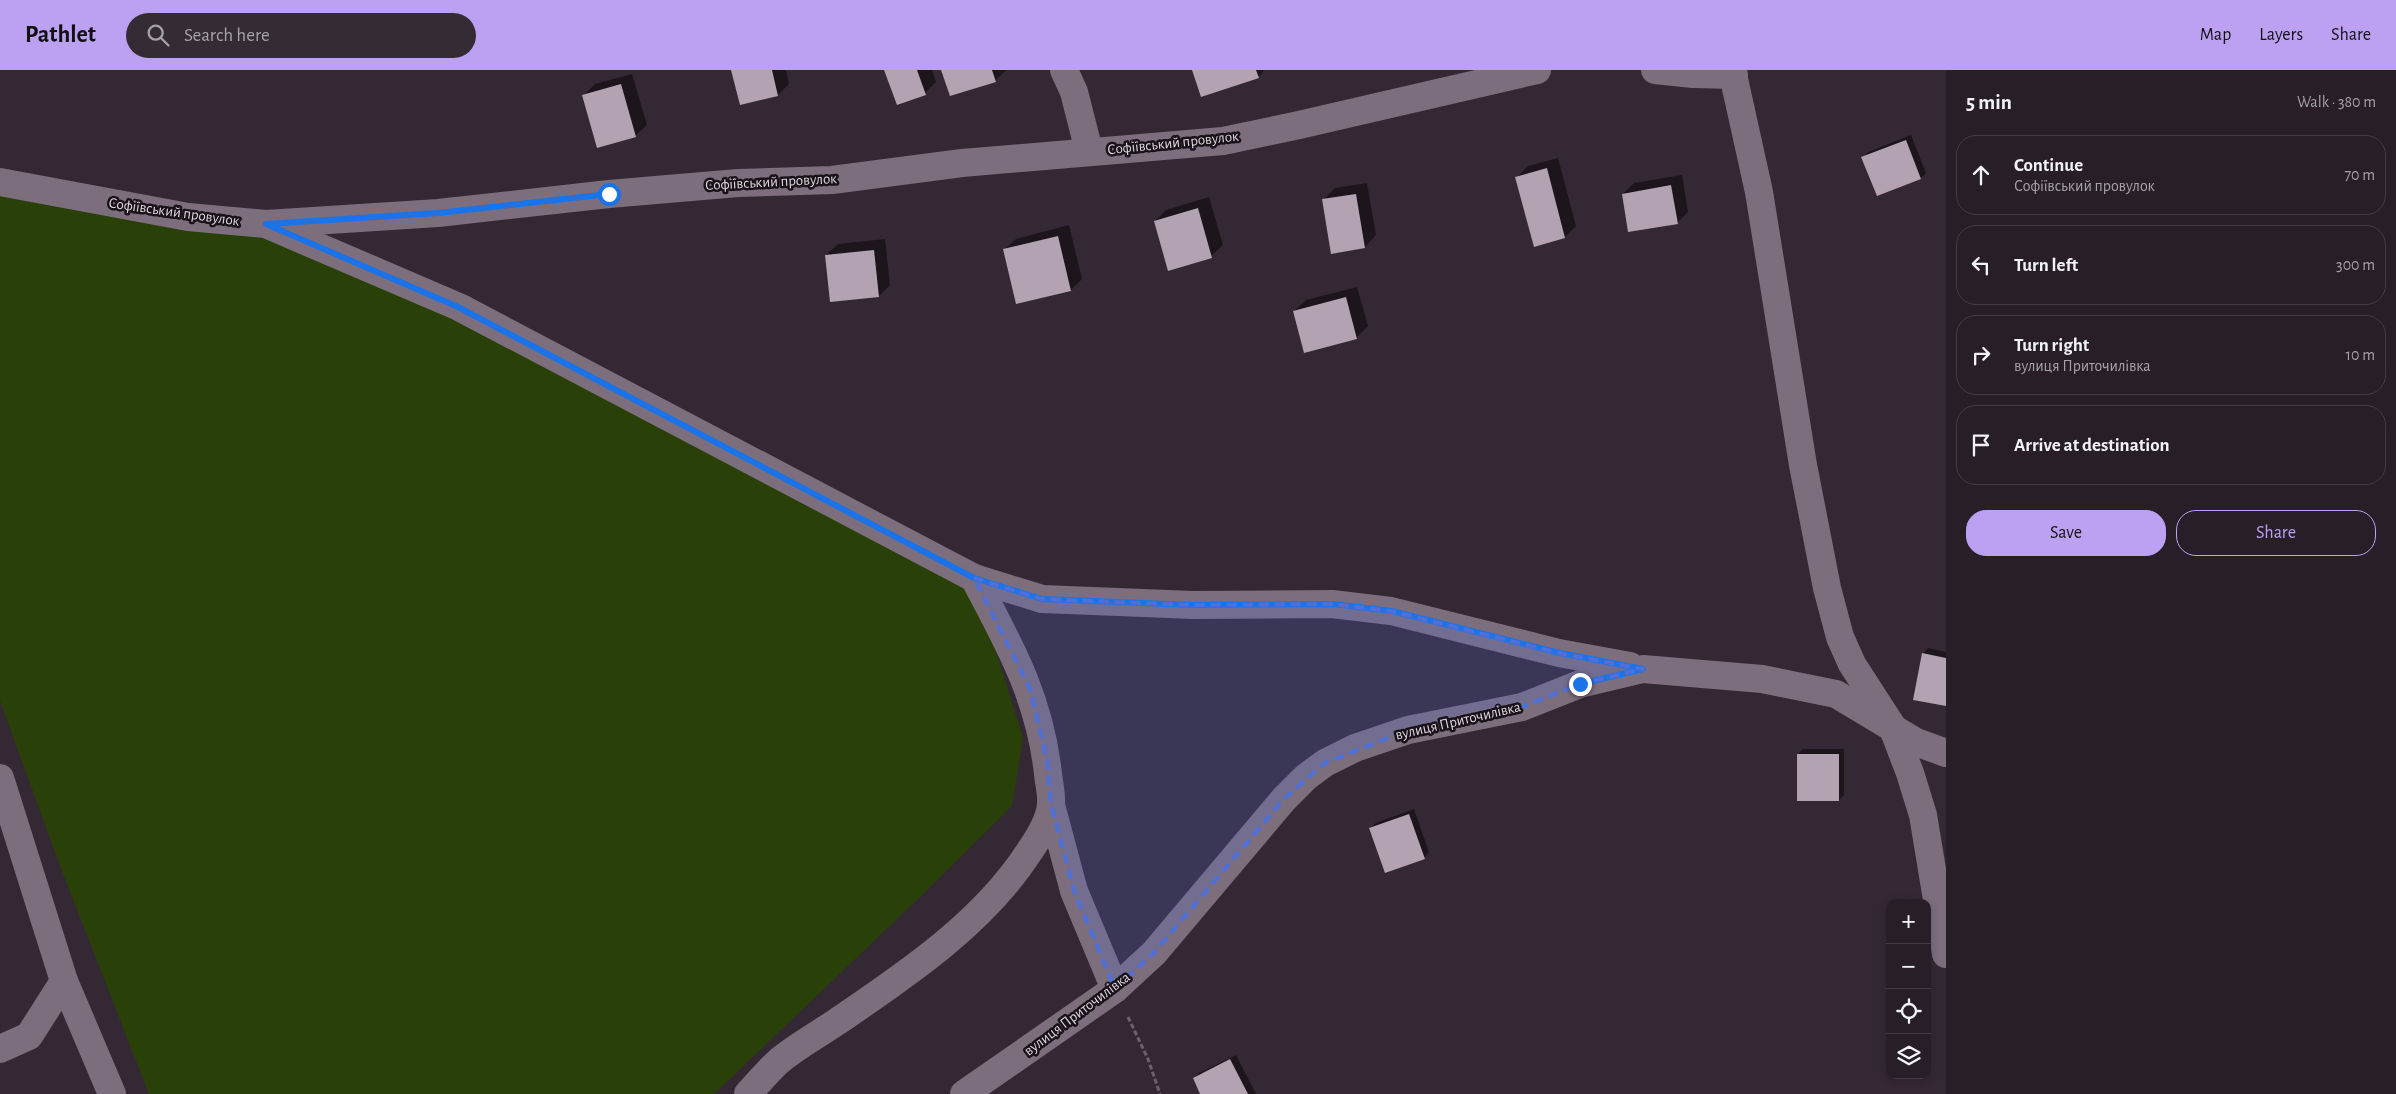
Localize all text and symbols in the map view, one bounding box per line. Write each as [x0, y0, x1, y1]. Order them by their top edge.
search box [126, 13, 476, 58]
icon: search [144, 21, 172, 49]
text: Pathlet [25, 23, 96, 47]
text: Search here [184, 26, 270, 45]
text: Map [2200, 26, 2231, 44]
text: Layers [2259, 26, 2303, 44]
text: Share [2331, 26, 2371, 44]
text: 5 min [1966, 92, 2012, 113]
text: Walk · 380 m [2297, 94, 2376, 110]
street label: Софіївський провулок [1107, 129, 1240, 157]
text: Continue [2014, 156, 2083, 175]
icon: ahead [1967, 161, 1995, 189]
text: 70 m [2344, 167, 2375, 183]
street label: Софіївський провулок [705, 171, 837, 193]
text: Софіївський провулок [2014, 178, 2155, 194]
route start [598, 183, 621, 206]
street label: Софіївський провулок [108, 195, 241, 229]
icon: left [1967, 251, 1995, 279]
text: Turn left [2014, 256, 2078, 275]
text: 300 m [2336, 257, 2375, 273]
text: Turn right [2014, 336, 2089, 355]
icon: right [1967, 341, 1995, 369]
text: 10 m [2346, 347, 2375, 363]
text: вулиця Приточилівка [2014, 358, 2151, 374]
icon: arrive [1967, 431, 1995, 459]
text: Arrive at destination [2014, 436, 2170, 455]
button: Save [1966, 510, 2166, 556]
button: Share [2176, 510, 2376, 556]
route end [1569, 673, 1592, 696]
street label: вулиця Приточилівка [1394, 699, 1522, 743]
map controls [1886, 899, 1931, 1079]
button: + [1886, 899, 1931, 944]
button: − [1886, 944, 1931, 989]
street label: вулиця Приточилівка [1021, 969, 1133, 1059]
button: locate [1886, 989, 1931, 1034]
button: layers [1886, 1034, 1931, 1079]

